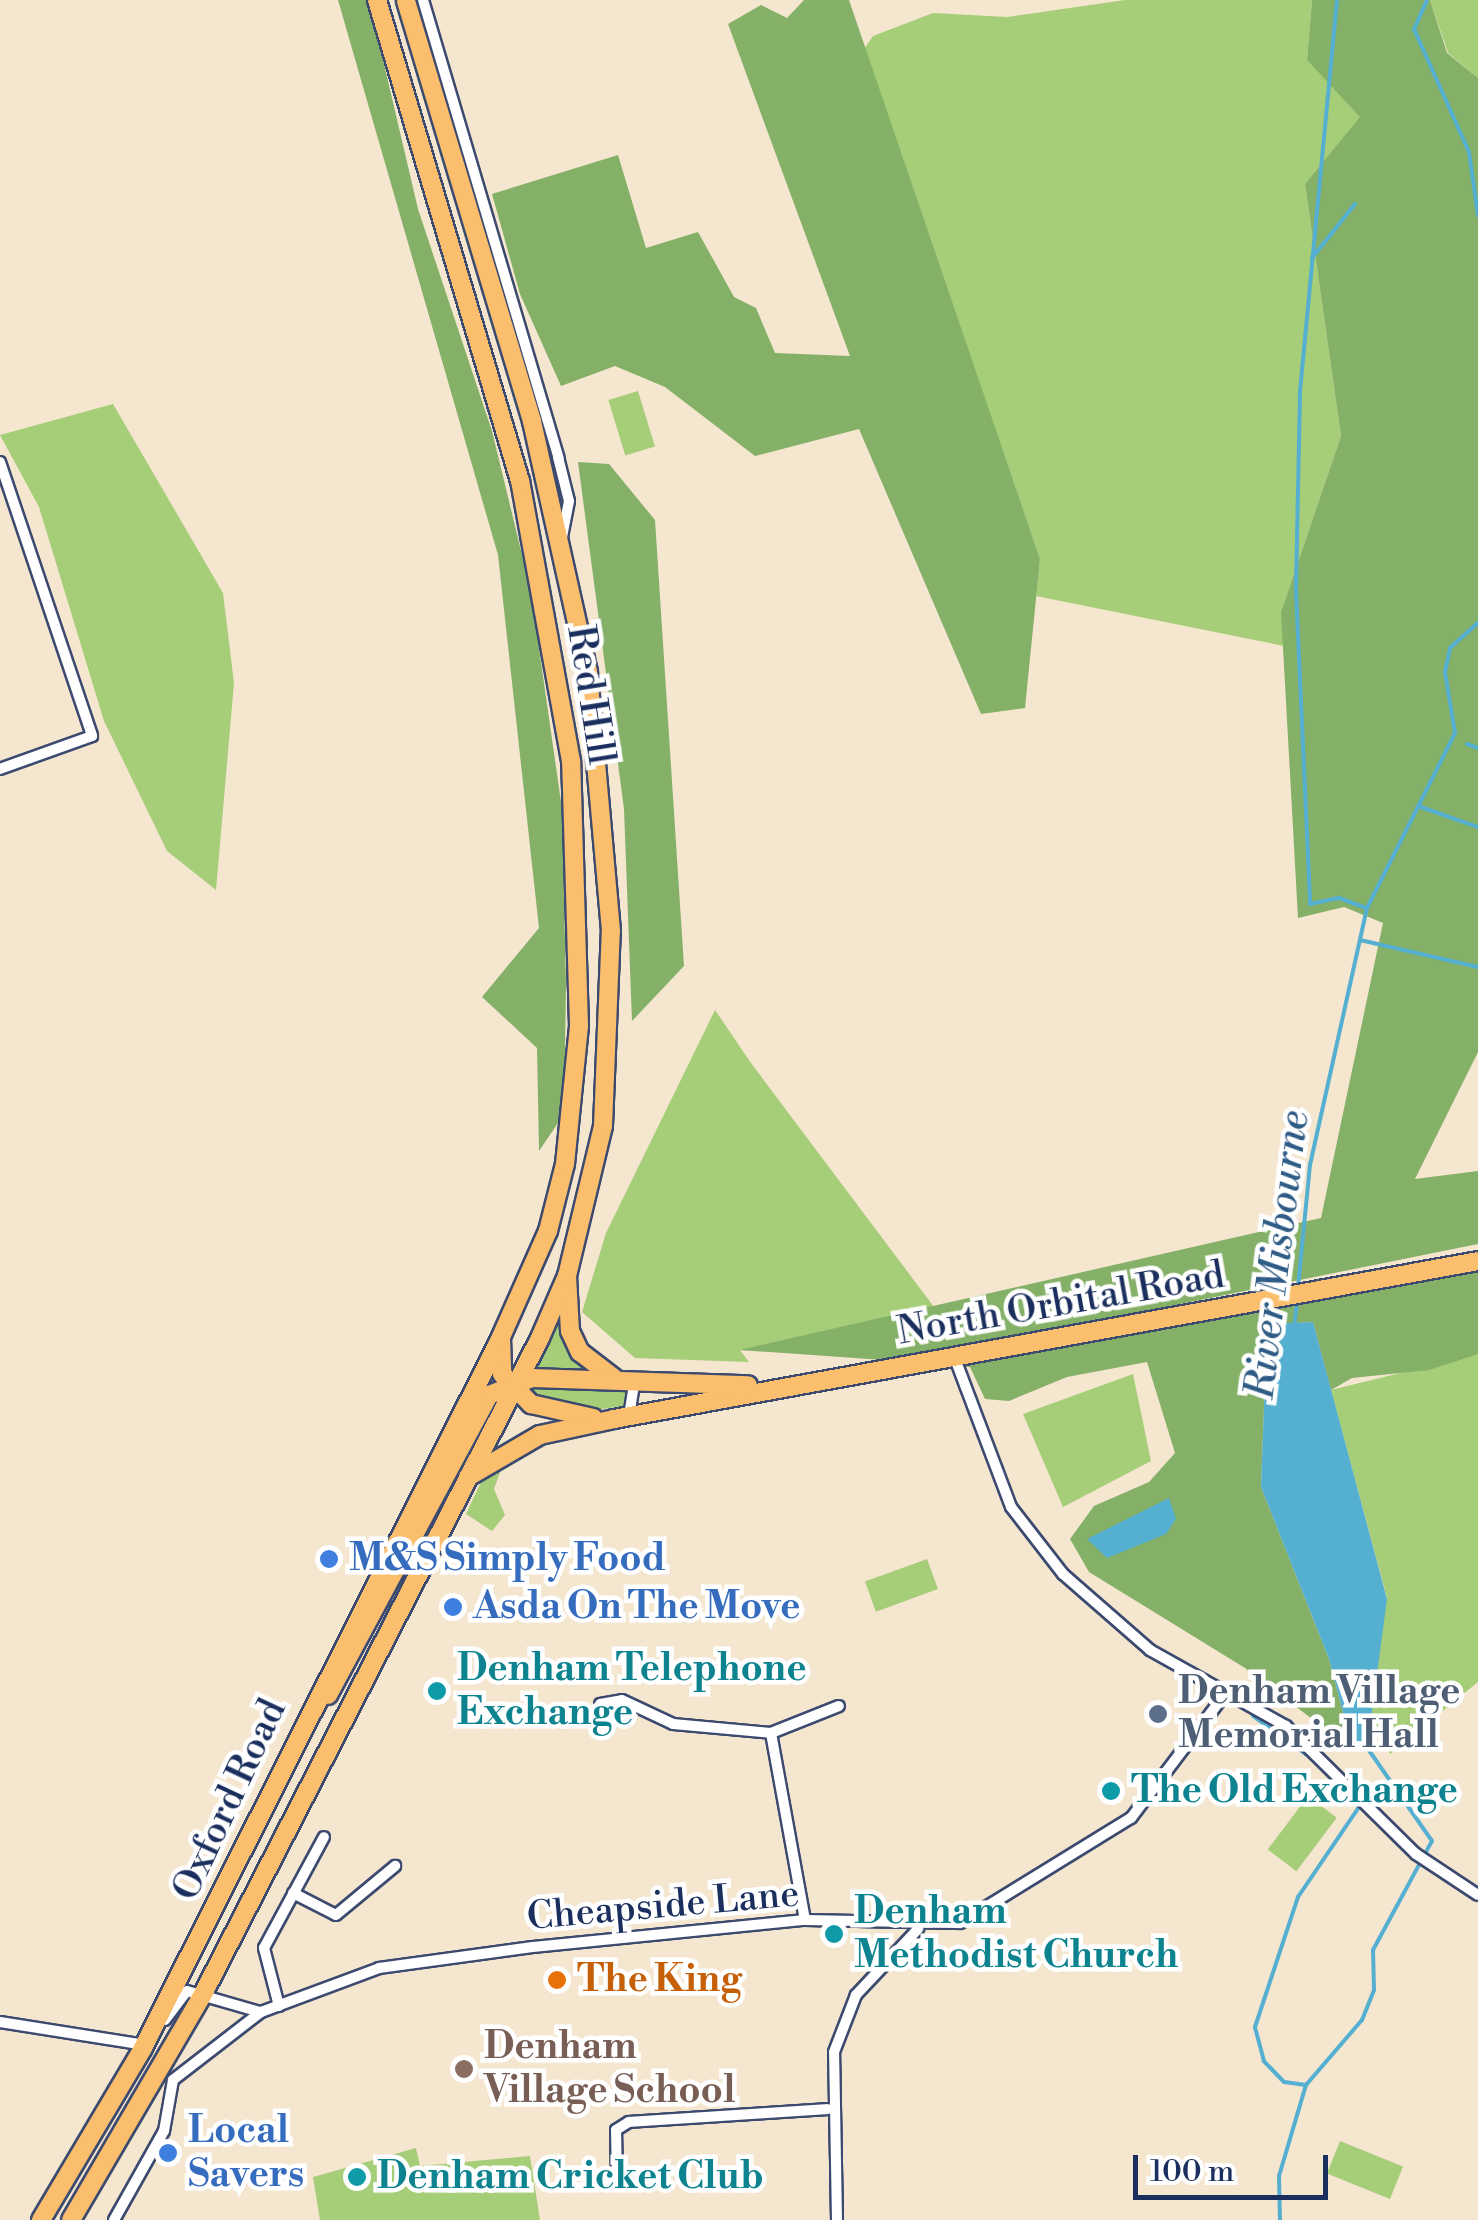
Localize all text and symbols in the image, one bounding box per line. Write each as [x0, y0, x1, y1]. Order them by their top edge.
street label: Red Hill [557, 622, 623, 768]
water label: River Misbourne [1236, 1108, 1320, 1402]
street label: North Orbital Road [894, 1253, 1228, 1355]
place label: M&S Simply Food [349, 1536, 666, 1582]
marker: M&S Simply Food [318, 1548, 340, 1570]
place label: Asda On The Move [473, 1584, 800, 1630]
marker: Asda On The Move [442, 1596, 464, 1618]
place label: Denham Telephone Exchange [457, 1646, 807, 1736]
place label: Denham Village Memorial Hall [1178, 1669, 1460, 1758]
marker: Denham Telephone Exchange [426, 1680, 448, 1702]
street label: Oxford Road [163, 1692, 297, 1908]
marker: Denham Village Memorial Hall [1147, 1703, 1169, 1725]
place label: The Old Exchange [1131, 1768, 1458, 1814]
marker: The Old Exchange [1100, 1780, 1122, 1802]
street label: Cheapside Lane [525, 1871, 801, 1941]
place label: Denham Methodist Church [854, 1889, 1178, 1978]
marker: Denham Methodist Church [823, 1923, 845, 1945]
place label: The King [577, 1957, 742, 2003]
marker: The King [546, 1969, 568, 1991]
place label: Denham Village School [484, 2024, 735, 2114]
marker: Denham Village School [453, 2058, 475, 2080]
place label: Local Savers [188, 2108, 304, 2198]
scale bar [1138, 2135, 1333, 2197]
marker: Local Savers [157, 2142, 179, 2164]
text: 100 m [1150, 2153, 1234, 2191]
place label: Denham Cricket Club [377, 2154, 764, 2200]
marker: Denham Cricket Club [346, 2166, 368, 2188]

